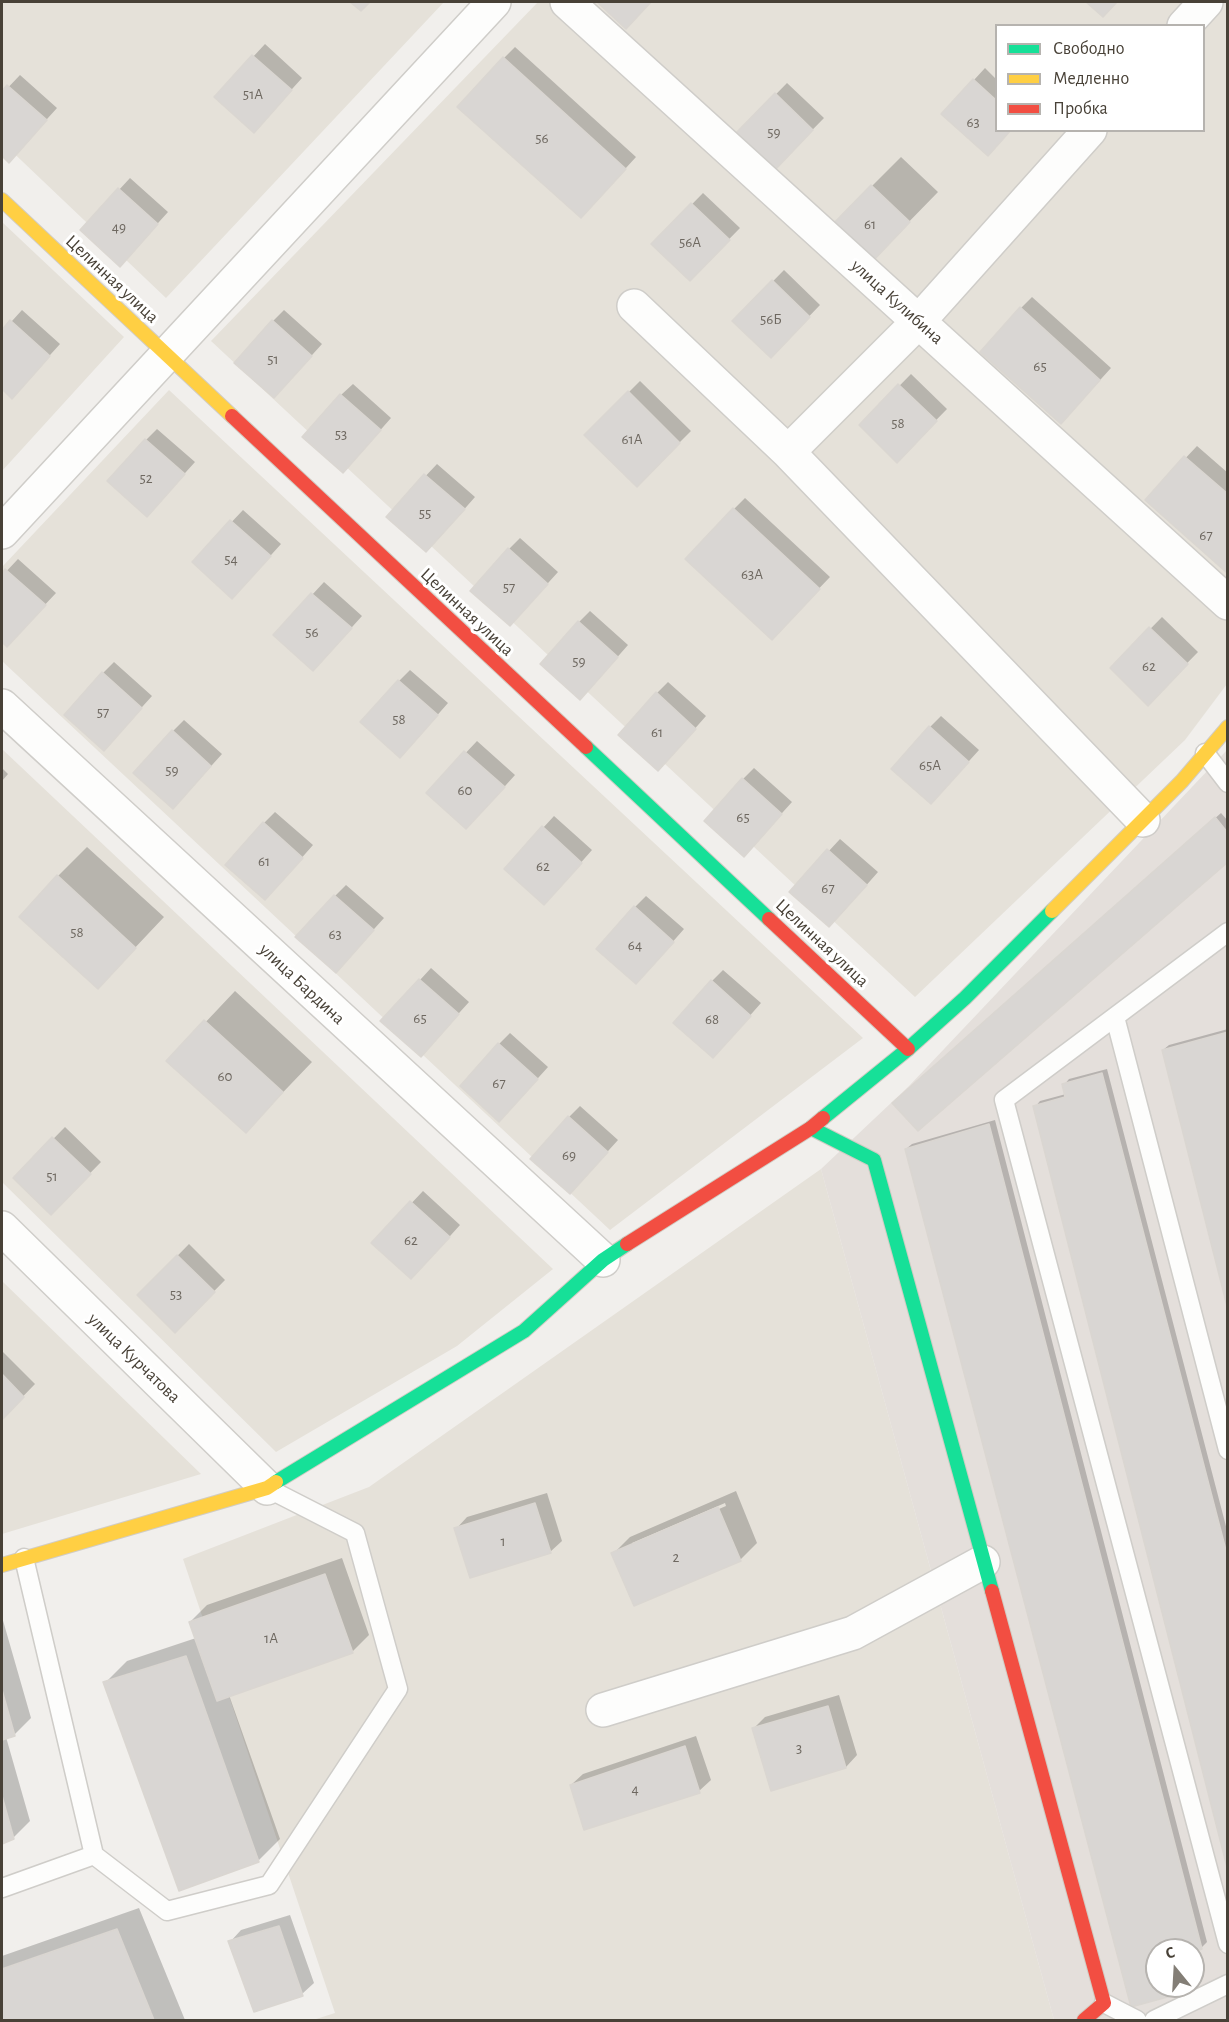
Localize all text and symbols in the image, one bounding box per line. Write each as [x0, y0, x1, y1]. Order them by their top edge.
legend [995, 24, 1205, 132]
text: Свободно [1053, 40, 1125, 58]
text: Медленно [1053, 70, 1129, 88]
house number: 51А [243, 85, 263, 103]
text: Пробка [1053, 100, 1108, 118]
house number: 63 [966, 113, 980, 131]
house number: 59 [767, 123, 781, 141]
house number: 56 [535, 129, 549, 147]
house number: 61 [864, 215, 876, 233]
house number: 49 [112, 218, 126, 236]
street label: Целинная улица [61, 230, 163, 328]
house number: 56А [679, 233, 701, 251]
street label: улица Кулибина [846, 255, 948, 349]
house number: 56Б [760, 310, 782, 328]
house number: 51 [267, 350, 279, 368]
house number: 65 [1033, 357, 1047, 375]
house number: 58 [891, 414, 905, 432]
house number: 53 [335, 425, 347, 443]
house number: 61А [621, 430, 643, 448]
house number: 52 [139, 469, 153, 487]
house number: 55 [419, 504, 431, 522]
house number: 67 [1199, 526, 1213, 544]
house number: 54 [224, 550, 238, 568]
street label: Целинная улица [416, 563, 518, 661]
house number: 63А [741, 565, 763, 583]
house number: 57 [503, 578, 515, 596]
house number: 56 [305, 623, 319, 641]
house number: 59 [572, 652, 586, 670]
house number: 62 [1142, 657, 1156, 675]
house number: 57 [97, 703, 109, 721]
house number: 58 [392, 710, 406, 728]
house number: 61 [651, 723, 663, 741]
house number: 65А [919, 756, 941, 774]
house number: 59 [165, 761, 179, 779]
house number: 60 [458, 781, 472, 799]
house number: 65 [736, 808, 750, 826]
house number: 61 [258, 852, 270, 870]
house number: 62 [536, 857, 550, 875]
house number: 67 [821, 879, 835, 897]
street label: Целинная улица [771, 894, 873, 992]
house number: 58 [70, 923, 84, 941]
house number: 63 [328, 925, 342, 943]
house number: 64 [628, 936, 642, 954]
street label: улица Бардина [255, 939, 349, 1029]
house number: 65 [413, 1009, 427, 1027]
house number: 68 [705, 1010, 719, 1028]
house number: 60 [218, 1067, 232, 1085]
house number: 67 [492, 1074, 506, 1092]
house number: 69 [562, 1146, 576, 1164]
house number: 51 [46, 1167, 58, 1185]
house number: 62 [404, 1231, 418, 1249]
house number: 53 [170, 1285, 182, 1303]
street label: улица Курчатова [83, 1308, 185, 1408]
house number: 1 [500, 1532, 506, 1550]
house number: 2 [673, 1548, 679, 1566]
house number: 1А [264, 1629, 278, 1647]
house number: 3 [796, 1739, 802, 1757]
house number: 4 [631, 1780, 639, 1798]
north arrow [1145, 1938, 1205, 1998]
text: С [1163, 1944, 1177, 1962]

